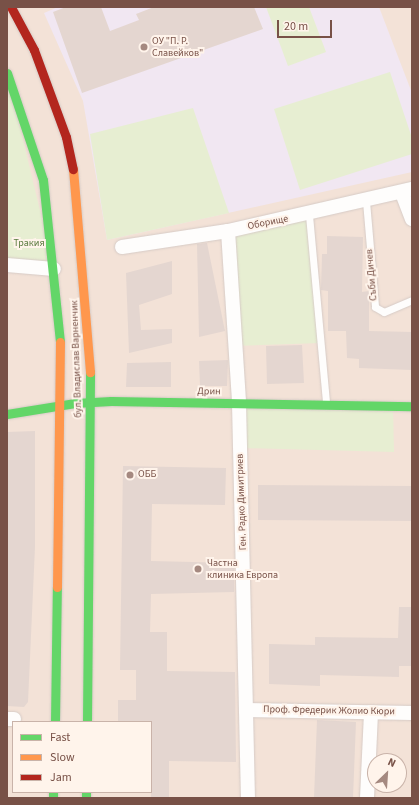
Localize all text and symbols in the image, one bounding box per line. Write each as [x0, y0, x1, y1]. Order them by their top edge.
scale bar [279, 12, 334, 38]
text: 20 m [284, 18, 308, 35]
place label: ОУ "П. Р. Славейков" [152, 35, 203, 58]
marker: ОУ "П. Р. Славейков" [139, 42, 149, 52]
street label: Оборище [247, 213, 289, 233]
park label: Тракия [13, 238, 45, 250]
street label: Съби Дичев [364, 249, 380, 301]
street label: бул. Владислав Варненчик [69, 300, 85, 418]
street label: Дрин [197, 386, 221, 398]
street label: Ген. Радко Димитриев [234, 453, 250, 551]
place label: ОББ [138, 469, 156, 481]
marker: ОББ [125, 470, 135, 480]
place label: Частна клиника Европа [207, 557, 278, 580]
marker: Частна клиника Европа [192, 563, 204, 575]
street label: Проф. Фредерик Жолио Кюри [263, 704, 395, 718]
legend [12, 721, 152, 793]
text: Fast [50, 729, 70, 746]
text: Slow [50, 749, 75, 766]
north arrow [367, 753, 407, 793]
text: N [385, 754, 398, 771]
text: Jam [50, 769, 72, 786]

